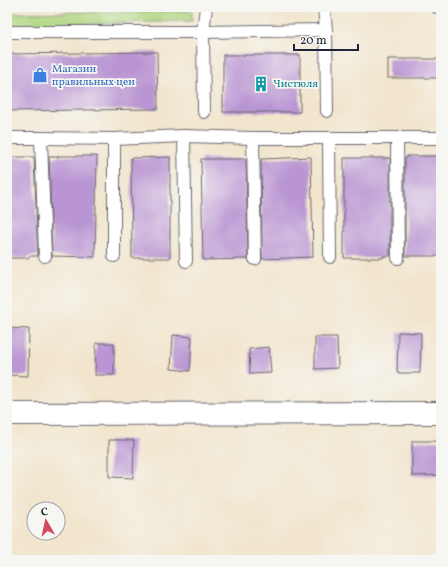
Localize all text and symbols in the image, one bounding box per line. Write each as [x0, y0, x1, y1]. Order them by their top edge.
scale bar [294, 26, 358, 52]
text: 20 m [300, 33, 327, 49]
place label: Магазин правильных цен [52, 62, 135, 90]
shop icon: Магазин правильных цен [31, 66, 49, 84]
building icon: Чистюля [252, 75, 270, 93]
place label: Чистюля [273, 77, 318, 92]
north arrow [26, 501, 66, 541]
text: С [40, 505, 49, 521]

